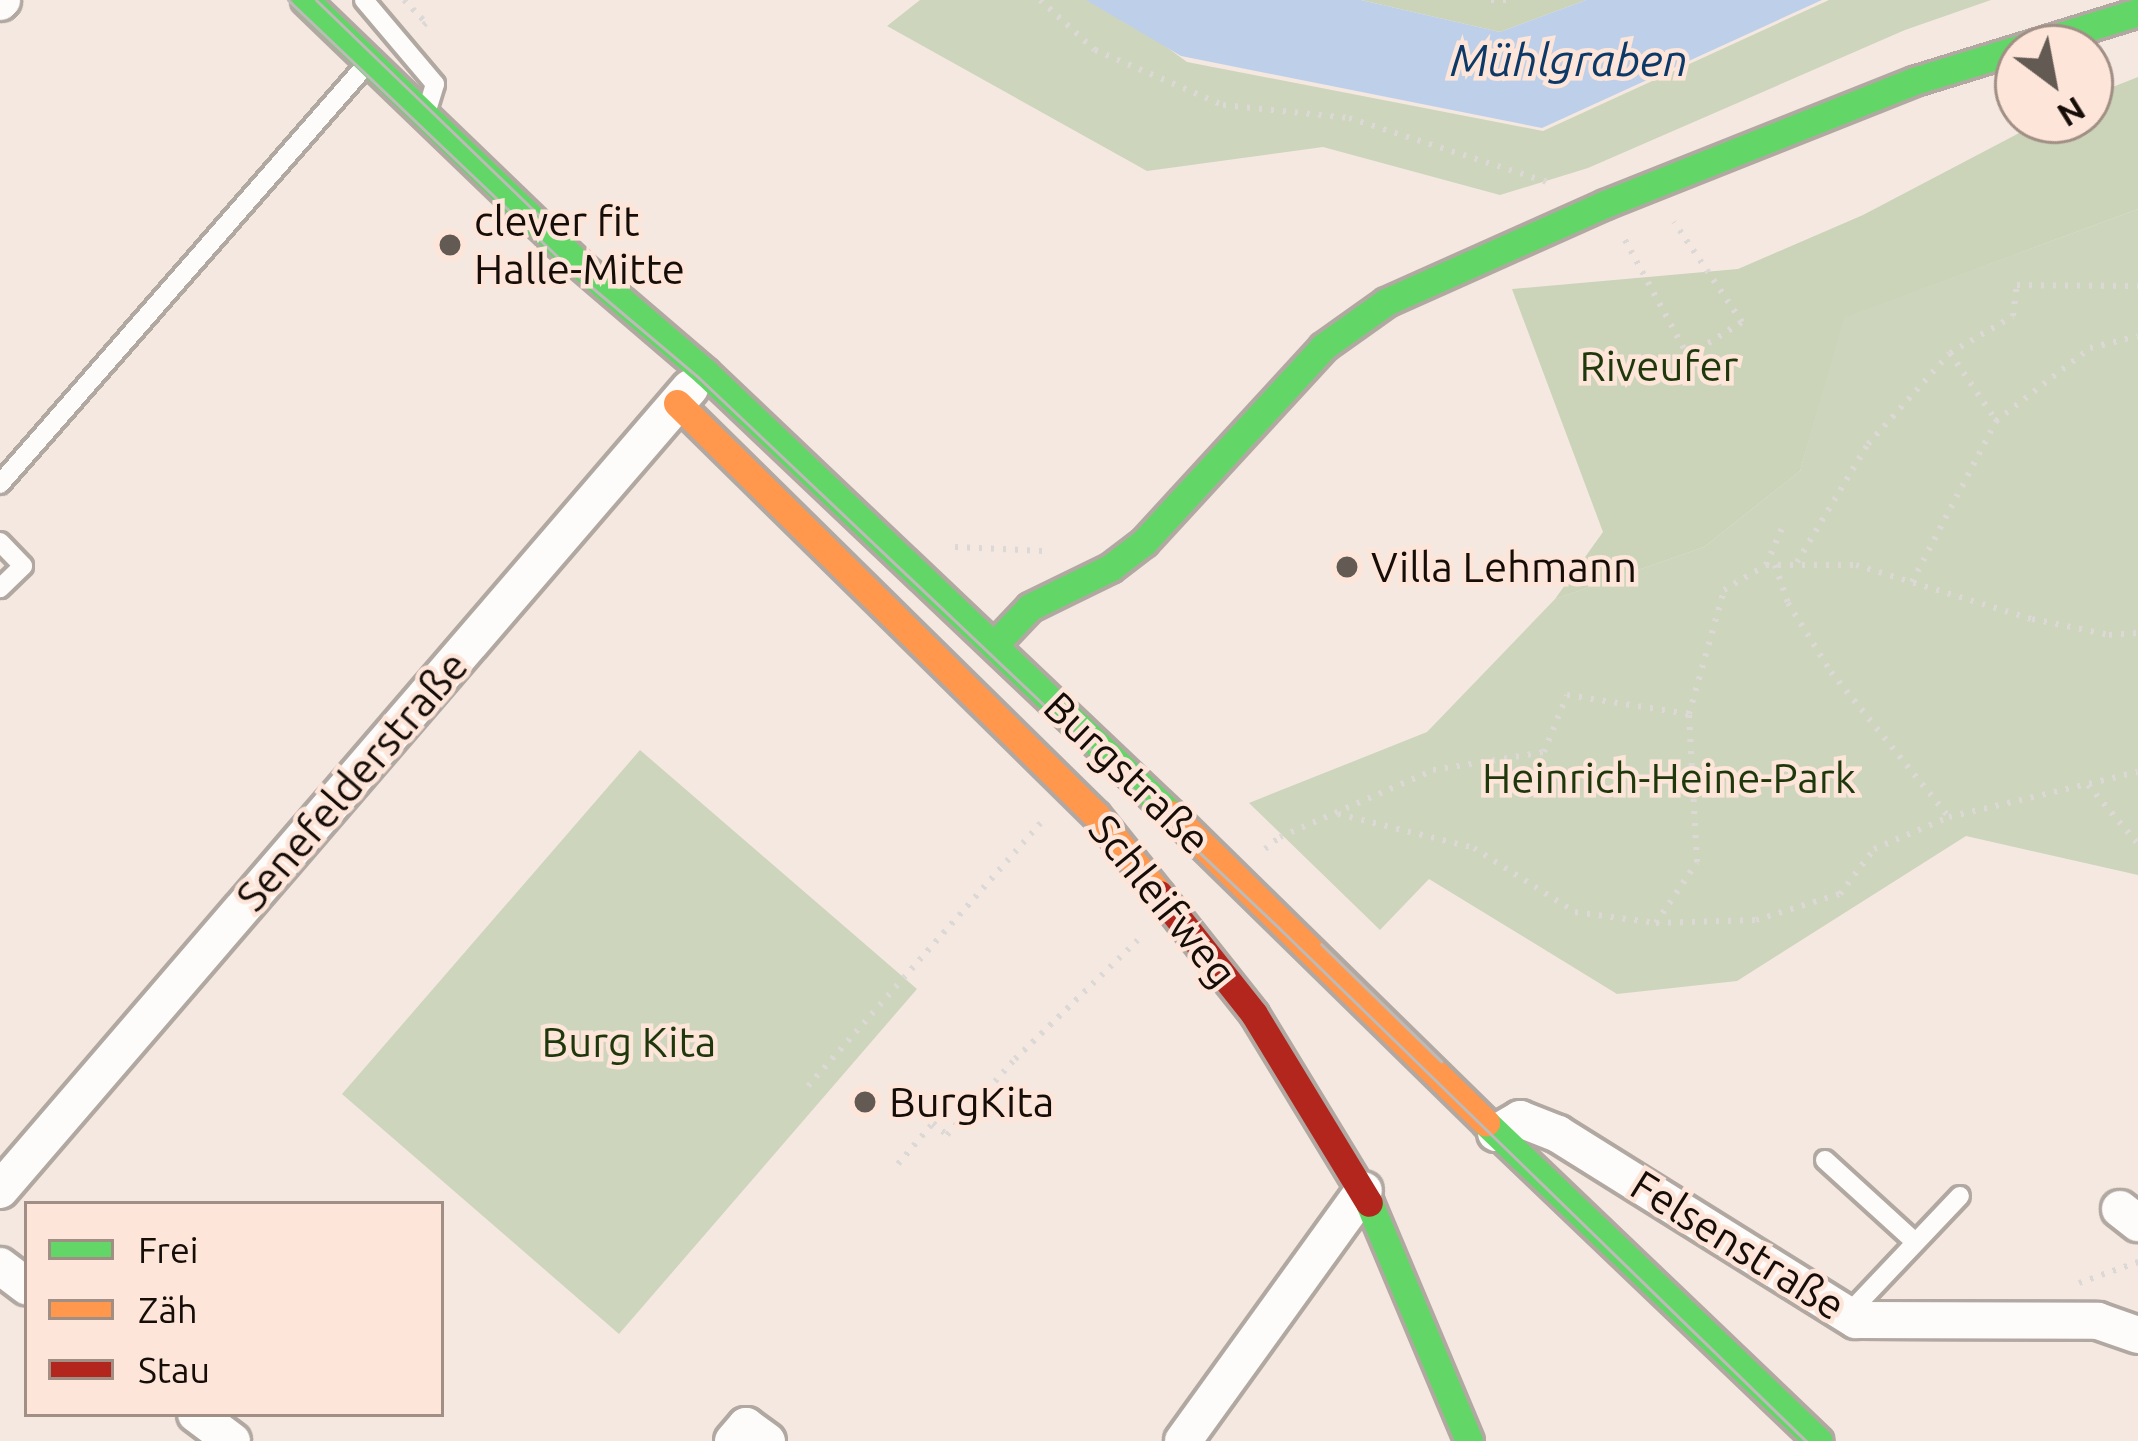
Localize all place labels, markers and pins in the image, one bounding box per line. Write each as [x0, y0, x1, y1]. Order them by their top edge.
place label: clever fit Halle-Mitte [474, 196, 685, 294]
marker: clever fit Halle-Mitte [437, 232, 463, 258]
place label: Villa Lehmann [1371, 542, 1637, 592]
marker: Villa Lehmann [1334, 554, 1360, 580]
place label: BurgKita [889, 1077, 1054, 1127]
marker: BurgKita [852, 1089, 878, 1115]

